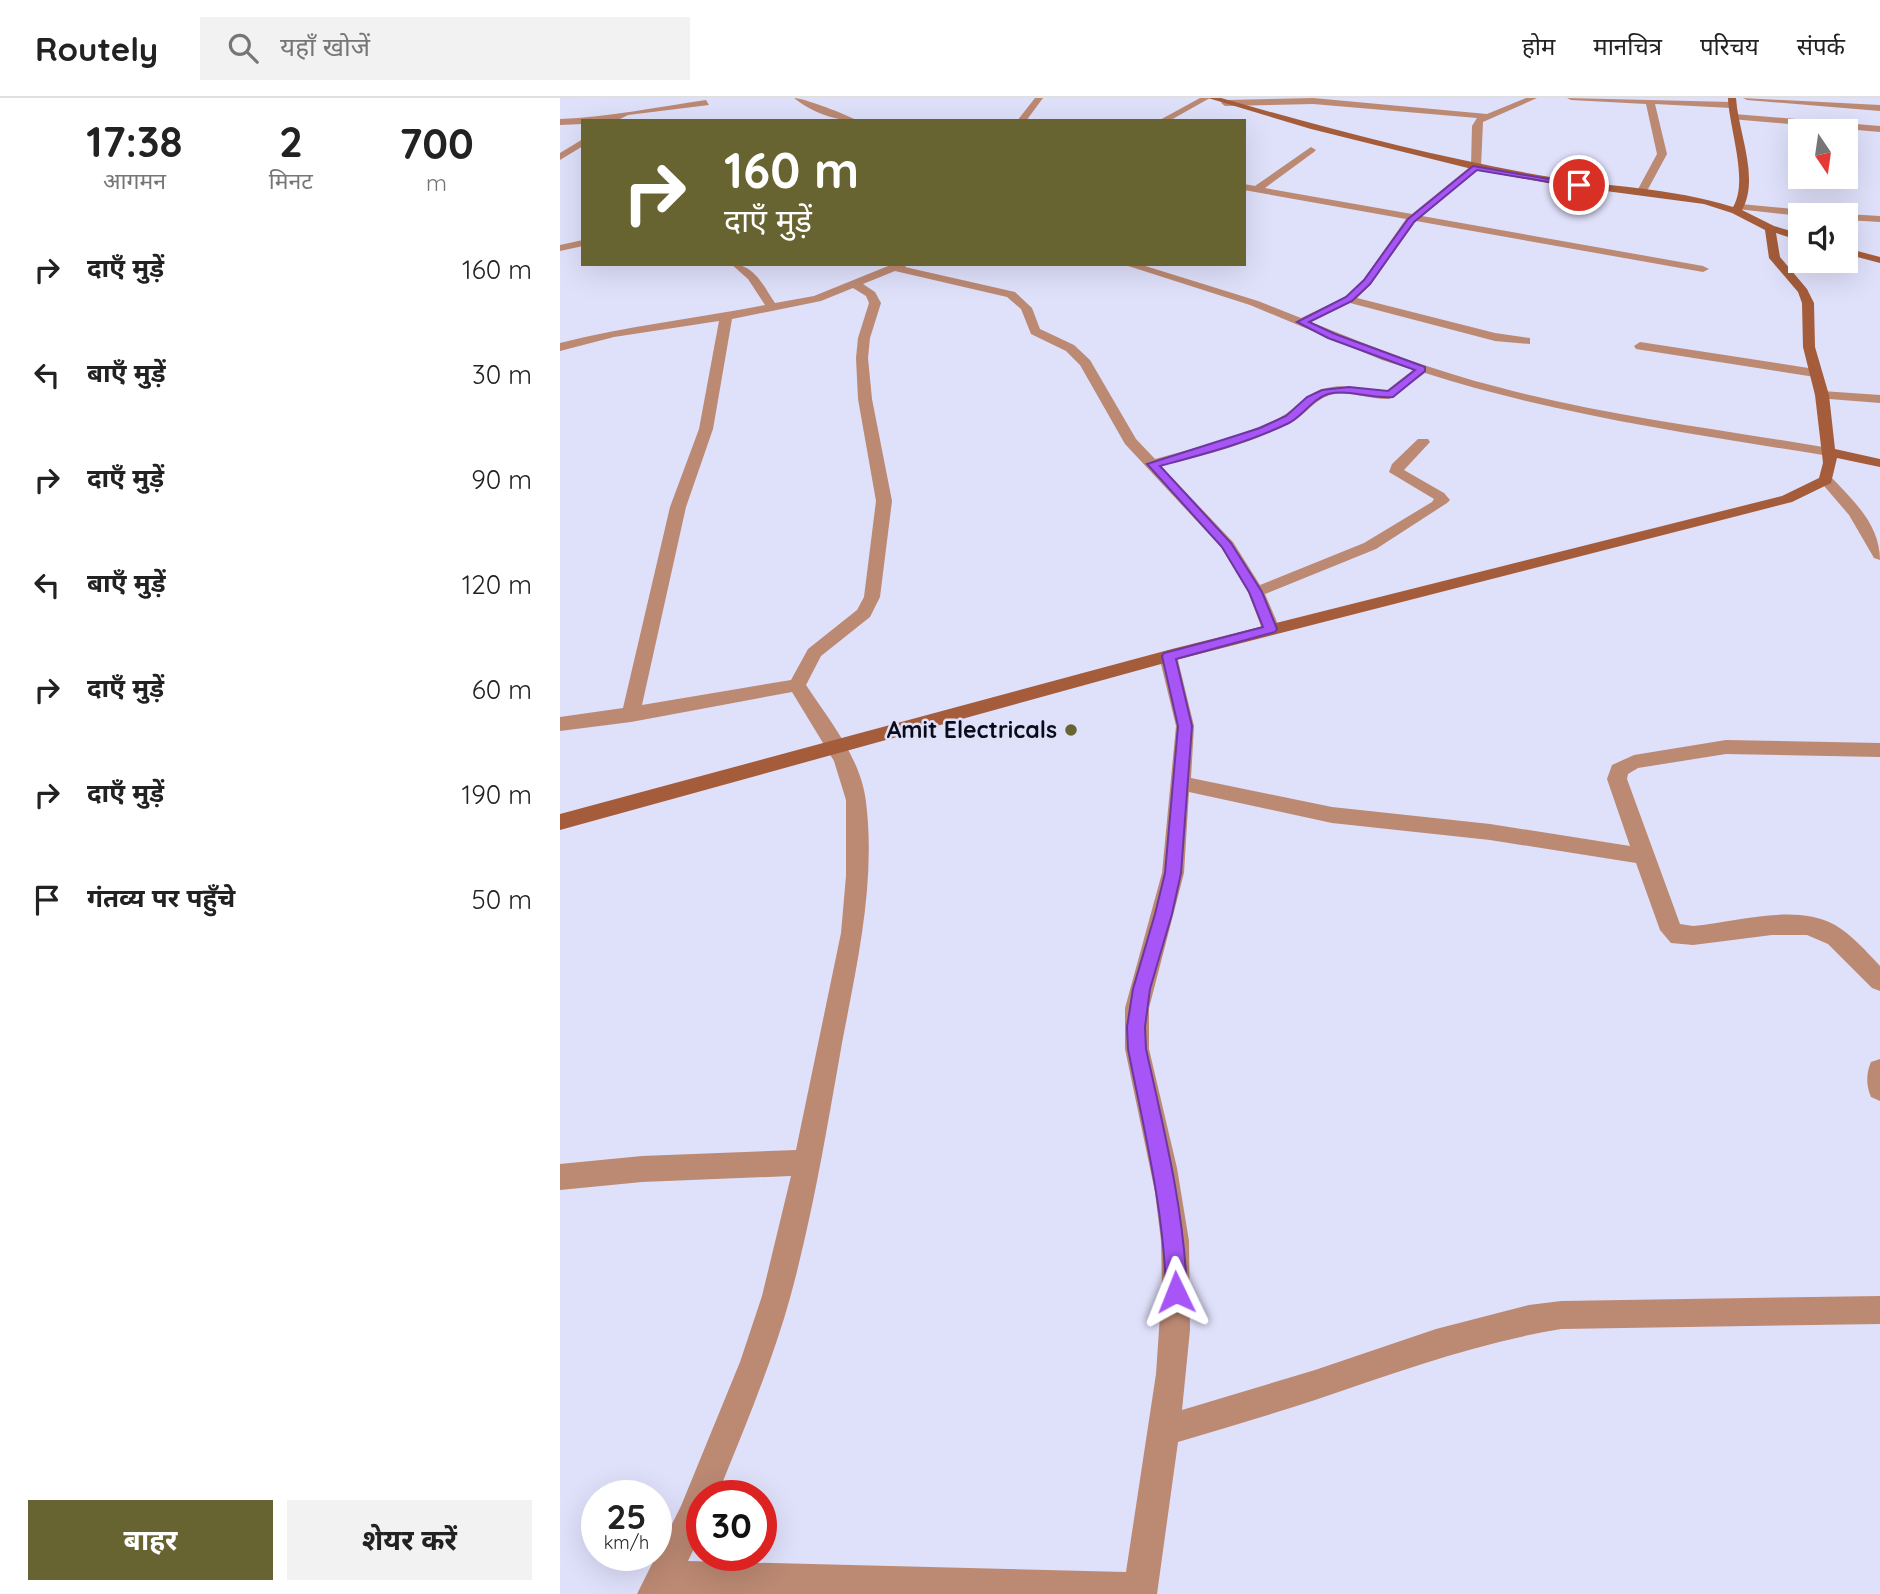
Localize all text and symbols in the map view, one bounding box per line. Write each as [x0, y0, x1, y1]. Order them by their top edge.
search box [200, 17, 690, 80]
text: Routely [35, 28, 158, 69]
icon: search [224, 29, 262, 67]
text: यहाँ खोजें [280, 30, 370, 63]
text: होम [1522, 31, 1555, 61]
text: मानचित्र [1593, 31, 1662, 61]
text: परिचय [1700, 31, 1759, 61]
text: संपर्क [1797, 31, 1845, 61]
text: 17:38 [86, 115, 183, 168]
text: 2 [279, 115, 303, 168]
text: 700 [399, 117, 474, 170]
north arrow [1788, 119, 1858, 189]
map controls [1788, 119, 1858, 273]
text: 160 m [724, 139, 859, 200]
icon: right [609, 147, 700, 238]
pin [1549, 155, 1609, 215]
text: आगमन [103, 166, 166, 195]
text: मिनट [269, 166, 313, 195]
icon: arrive [1560, 166, 1598, 204]
text: m [426, 168, 447, 197]
text: दाएँ मुड़ें [724, 200, 812, 240]
button: sound [1788, 203, 1858, 273]
icon: right [28, 251, 66, 289]
text: दाएँ मुड़ें [87, 251, 164, 284]
text: 160 m [462, 253, 532, 286]
icon: left [28, 356, 66, 394]
text: बाएँ मुड़ें [87, 356, 166, 389]
text: 30 m [472, 358, 532, 391]
icon: right [28, 461, 66, 499]
text: दाएँ मुड़ें [87, 461, 164, 494]
text: 90 m [471, 463, 532, 496]
icon: left [28, 566, 66, 604]
text: बाएँ मुड़ें [87, 566, 166, 599]
text: 120 m [462, 568, 532, 601]
icon: right [28, 671, 66, 709]
text: दाएँ मुड़ें [87, 671, 164, 704]
text: 60 m [472, 673, 532, 706]
place label: Amit Electricals [887, 715, 1057, 744]
marker: Amit Electricals [1063, 722, 1079, 738]
icon: right [28, 776, 66, 814]
text: दाएँ मुड़ें [87, 776, 164, 809]
text: 190 m [462, 778, 532, 811]
icon: arrive [28, 881, 66, 919]
text: गंतव्य पर पहुँचे [87, 881, 235, 914]
text: 50 m [472, 883, 532, 916]
position arrow [1139, 1255, 1213, 1329]
speed limit sign: 30 [686, 1480, 777, 1571]
text: 25 [606, 1494, 647, 1538]
button: बाहर [28, 1500, 273, 1580]
button: शेयर करें [287, 1500, 532, 1580]
text: km/h [604, 1531, 649, 1554]

